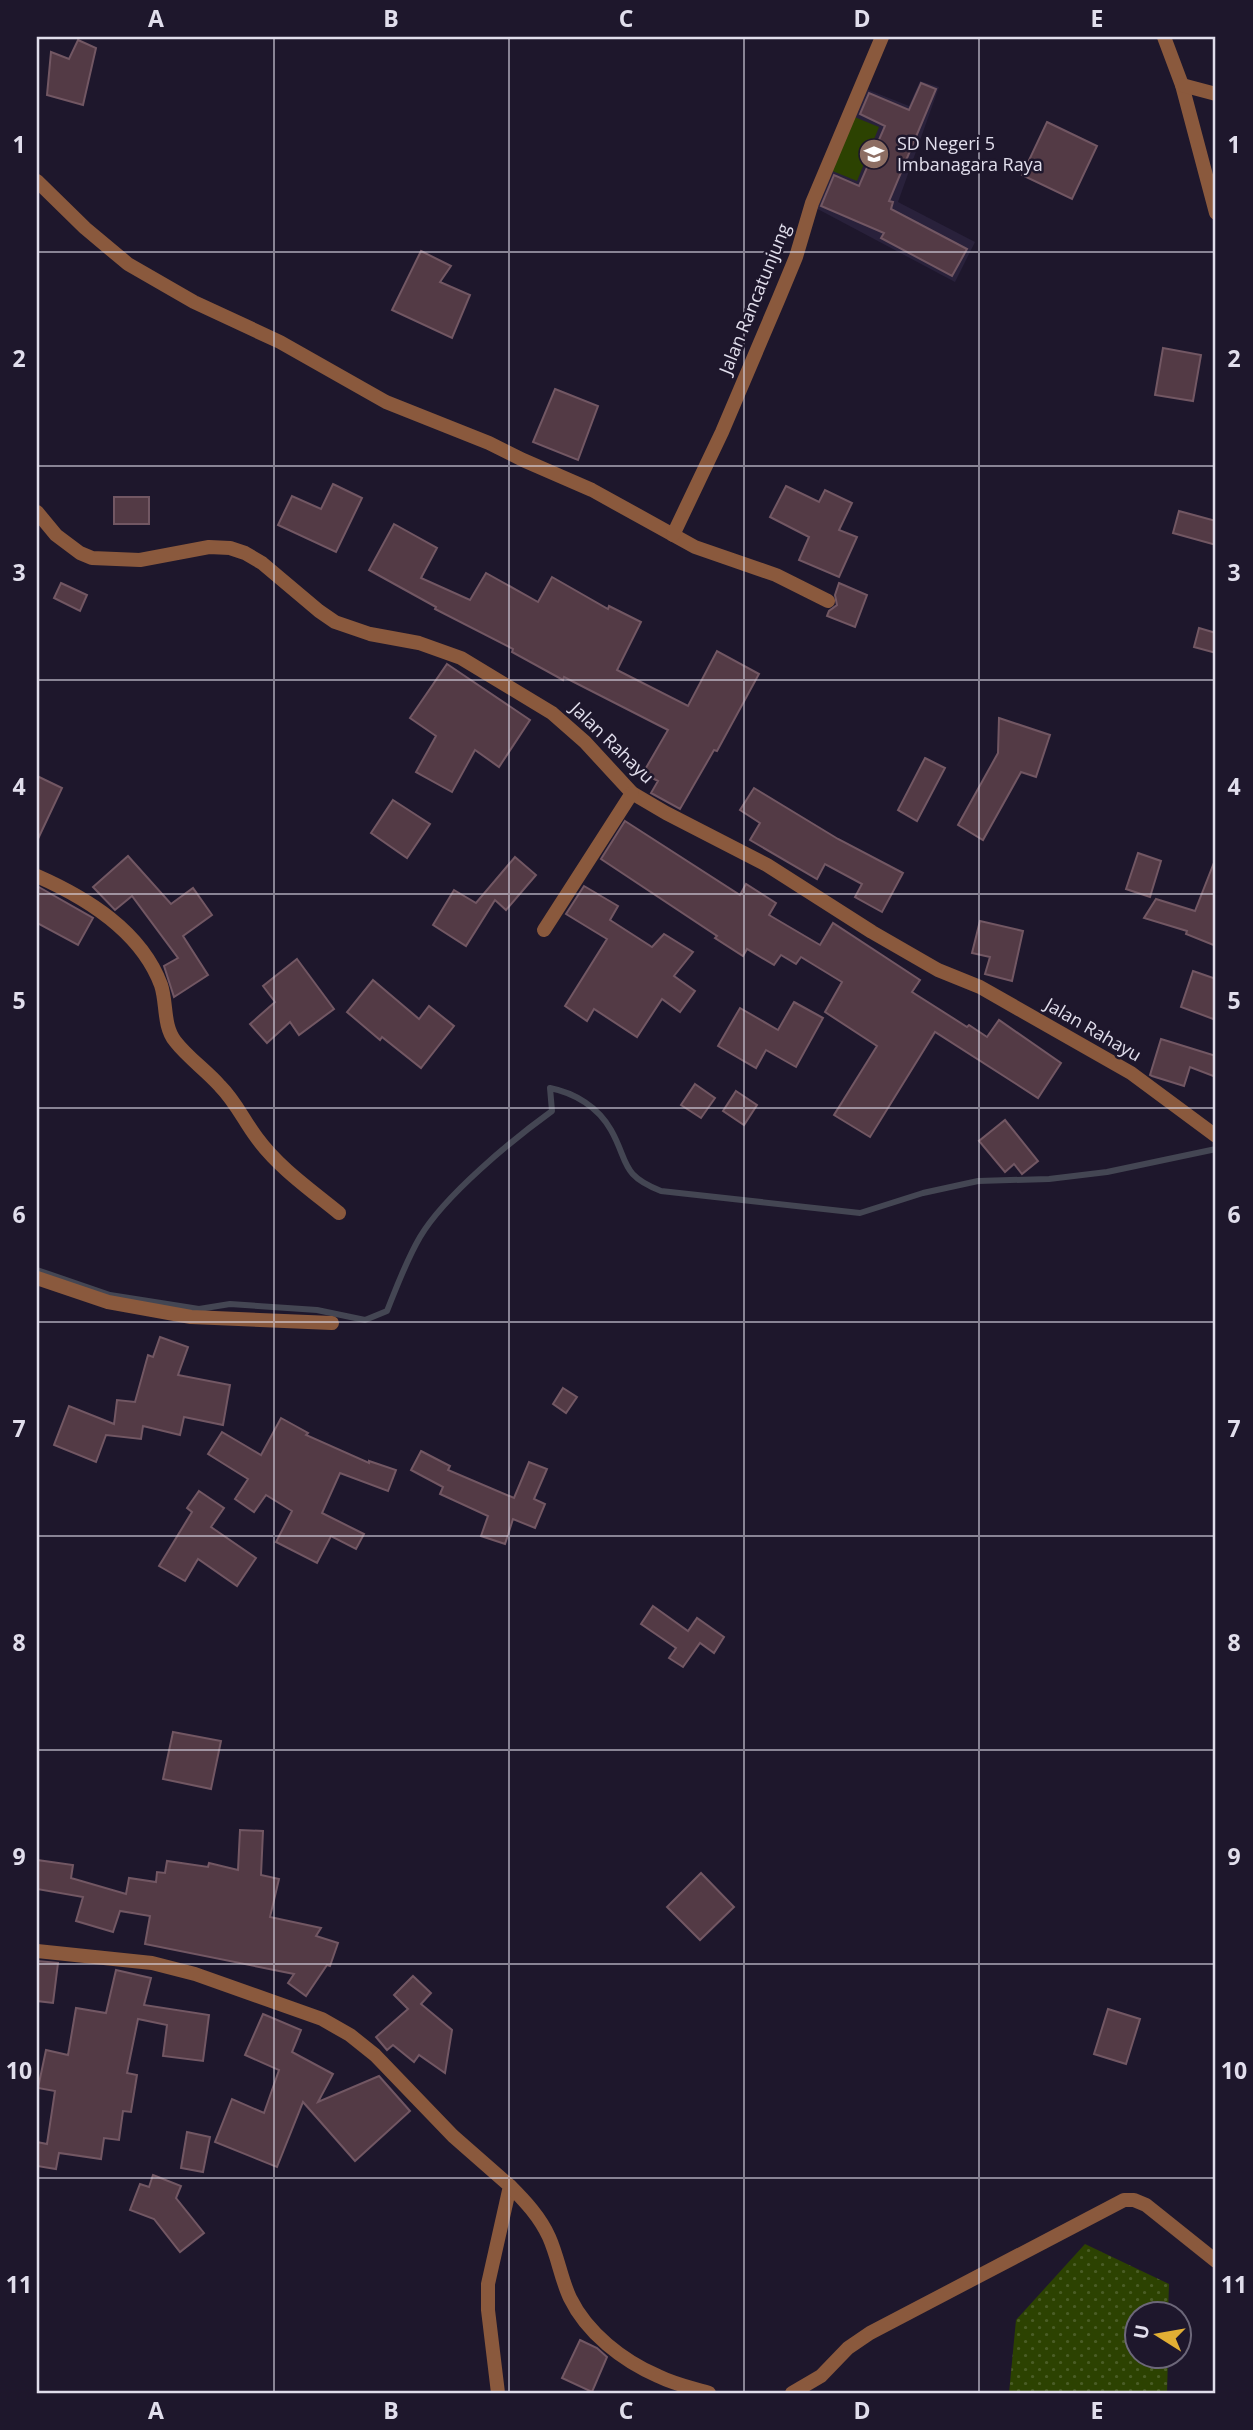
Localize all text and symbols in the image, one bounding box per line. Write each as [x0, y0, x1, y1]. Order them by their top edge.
text: A [148, 2, 164, 34]
text: B [383, 2, 399, 34]
text: C [619, 2, 633, 34]
text: D [853, 2, 871, 34]
text: E [1091, 2, 1103, 34]
text: 1 [12, 128, 26, 160]
text: 1 [1227, 128, 1241, 160]
place label: SD Negeri 5 Imbanagara Raya [897, 131, 1043, 176]
school or university icon: SD Negeri 5 Imbanagara Raya [857, 137, 891, 171]
street label: Jalan Rancatunjung [712, 219, 795, 380]
text: 2 [12, 342, 26, 374]
text: 2 [1227, 342, 1241, 374]
text: 3 [12, 556, 26, 588]
text: 3 [1227, 556, 1241, 588]
street label: Jalan Rahayu [564, 695, 660, 788]
text: 4 [12, 770, 26, 802]
text: 4 [1227, 770, 1241, 802]
text: 5 [12, 984, 26, 1016]
text: 5 [1227, 984, 1241, 1016]
street label: Jalan Rahayu [1039, 991, 1146, 1066]
text: 6 [12, 1198, 26, 1230]
text: 6 [1227, 1198, 1241, 1230]
text: 7 [12, 1412, 26, 1444]
text: 7 [1227, 1412, 1241, 1444]
text: 8 [12, 1626, 26, 1658]
text: 8 [1227, 1626, 1241, 1658]
text: 9 [12, 1840, 26, 1872]
text: 9 [1227, 1840, 1241, 1872]
text: 10 [6, 2054, 32, 2086]
text: 10 [1221, 2054, 1247, 2086]
text: 11 [6, 2268, 32, 2300]
text: 11 [1221, 2268, 1247, 2300]
north arrow [1124, 2300, 1194, 2370]
text: U [1127, 2322, 1155, 2341]
text: A [148, 2394, 164, 2426]
text: B [383, 2394, 399, 2426]
text: C [619, 2394, 633, 2426]
text: D [853, 2394, 871, 2426]
text: E [1091, 2394, 1103, 2426]

